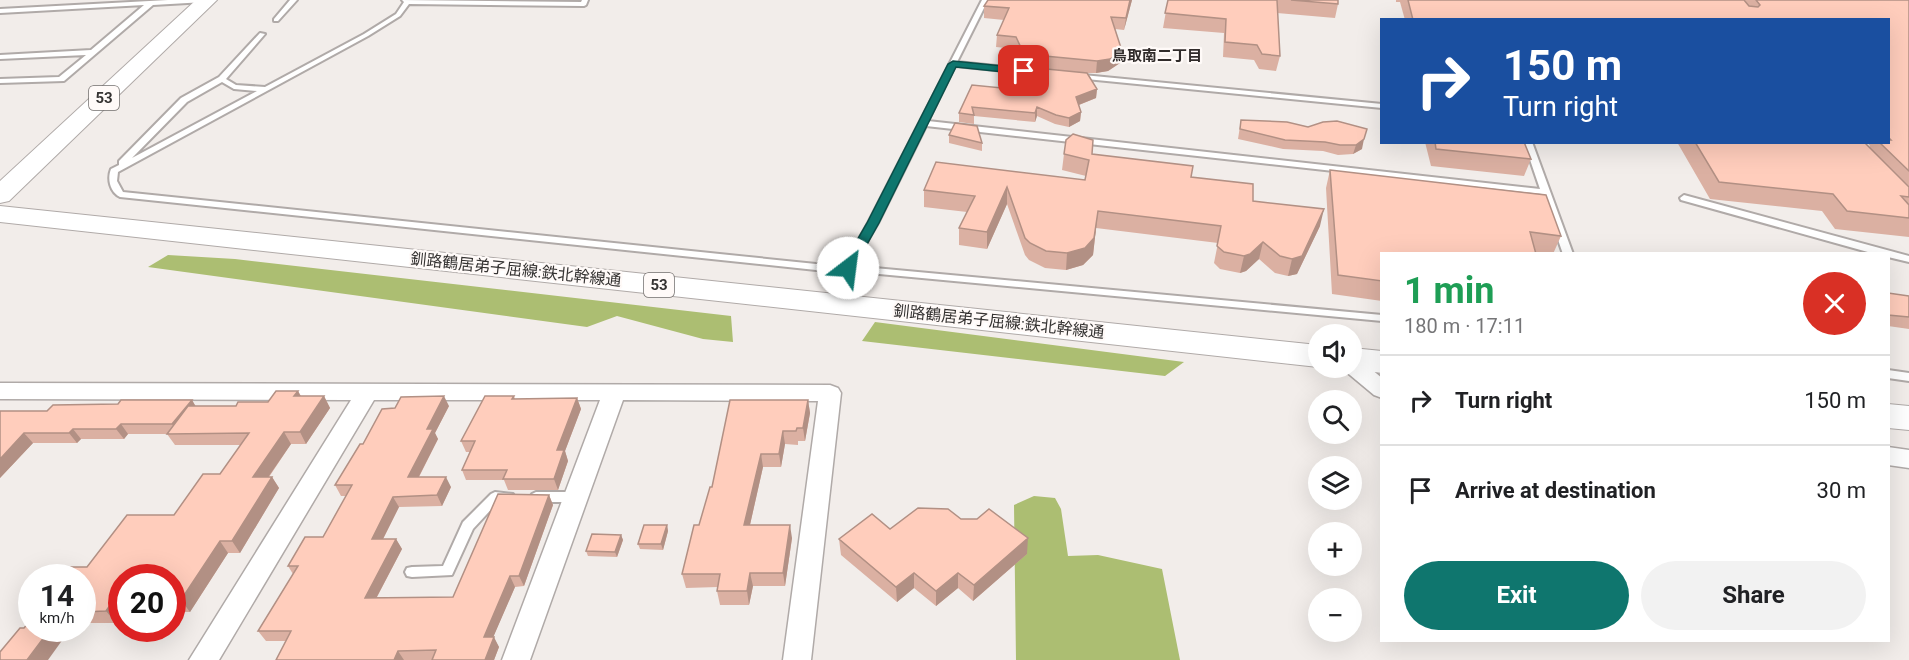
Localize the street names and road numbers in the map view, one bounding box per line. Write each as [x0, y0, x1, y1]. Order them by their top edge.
road number: 53 [89, 86, 119, 110]
street label: 釧路鶴居弟子屈線:鉄北幹線通 [410, 249, 622, 290]
road number: 53 [644, 273, 674, 297]
street label: 釧路鶴居弟子屈線:鉄北幹線通 [893, 301, 1105, 342]

